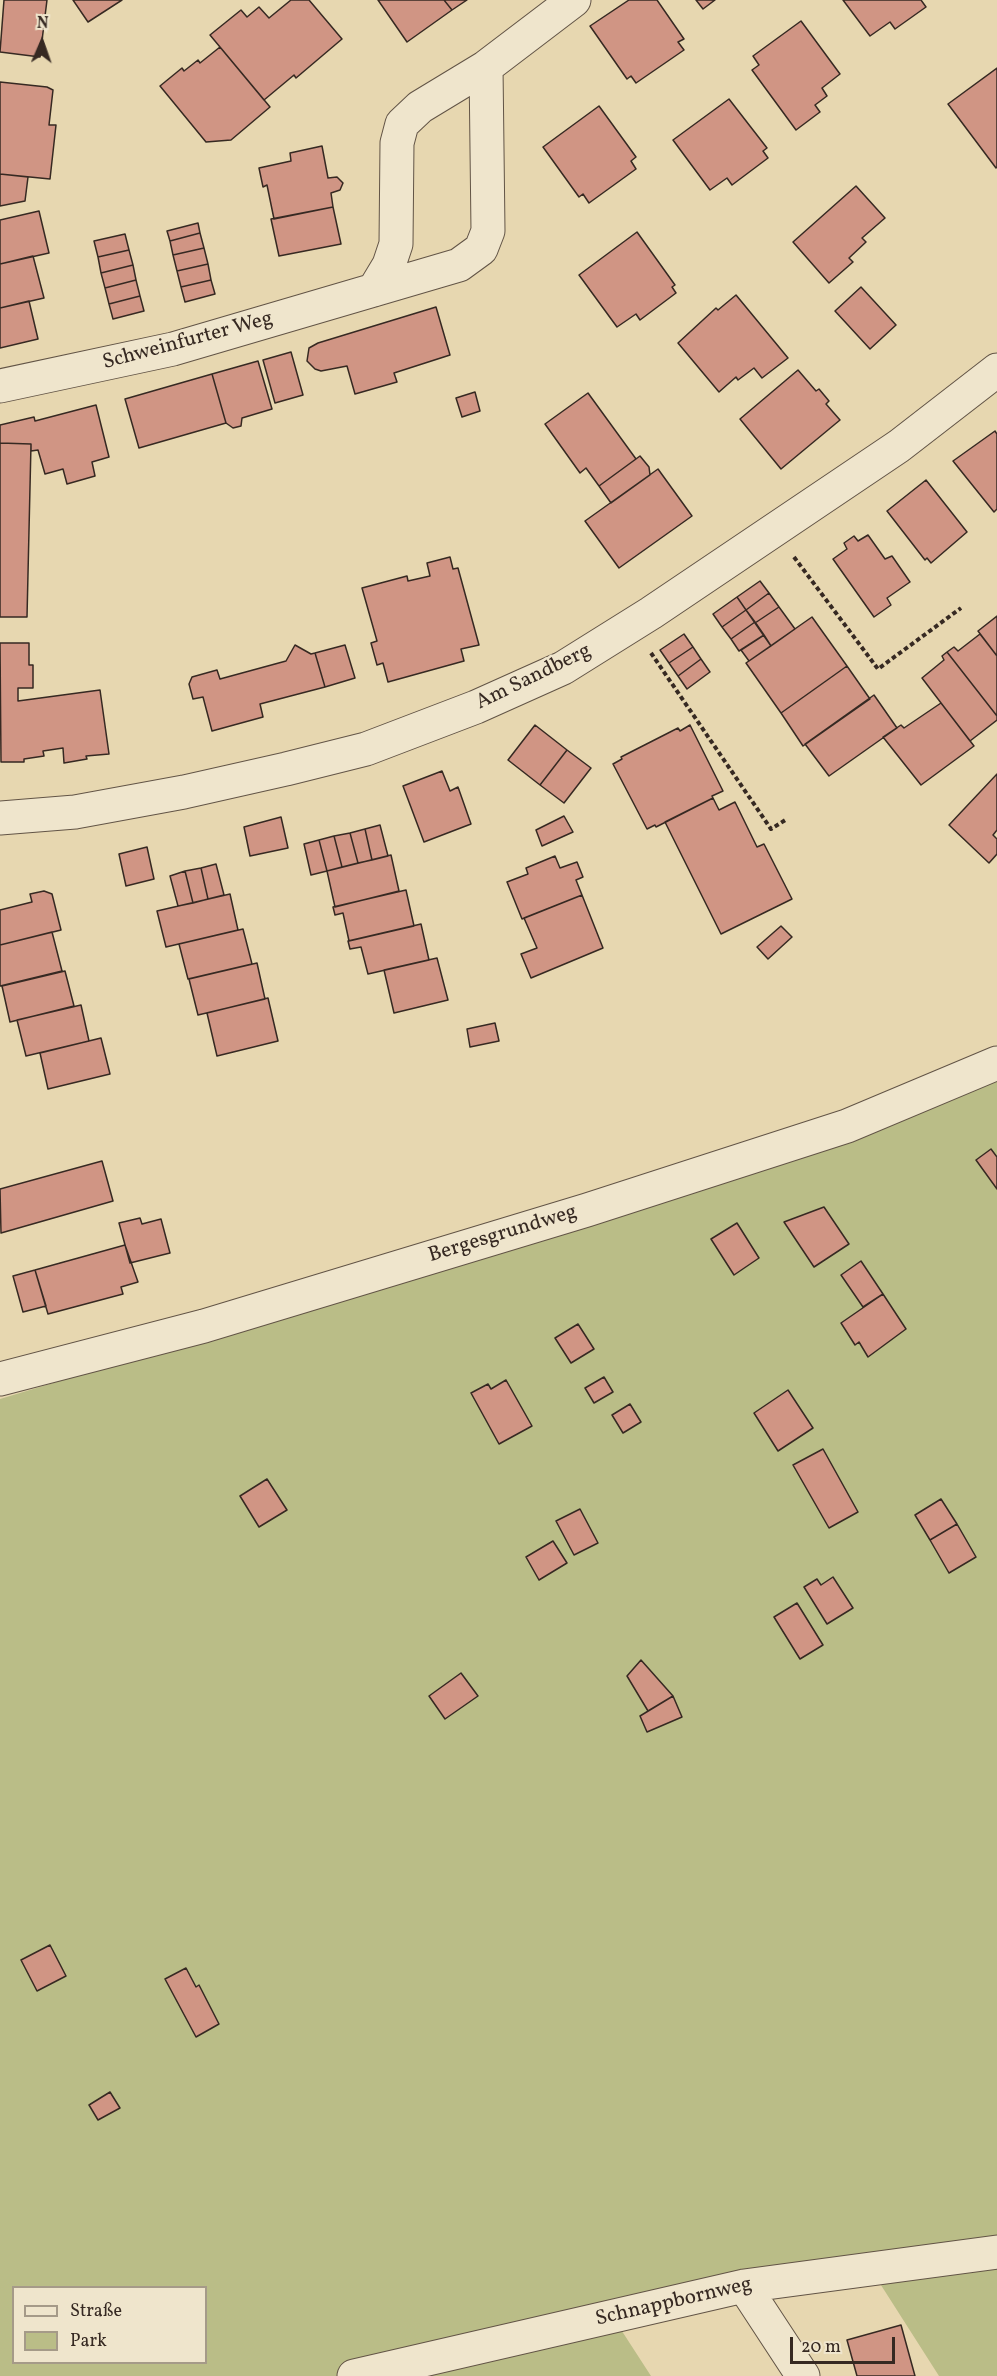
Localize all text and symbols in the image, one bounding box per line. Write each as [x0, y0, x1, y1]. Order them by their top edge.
north arrow [12, 12, 72, 72]
text: N [36, 13, 49, 35]
street label: Schweinfurter Weg [100, 307, 276, 377]
street label: Am Sandberg [472, 639, 596, 717]
street label: Bergesgrundweg [426, 1200, 580, 1270]
street label: Schnappbornweg [593, 2273, 755, 2333]
legend [12, 2286, 207, 2364]
text: Straße [70, 2299, 122, 2324]
scale bar [793, 2325, 898, 2363]
text: Park [70, 2329, 107, 2354]
text: 20 m [801, 2335, 841, 2360]

